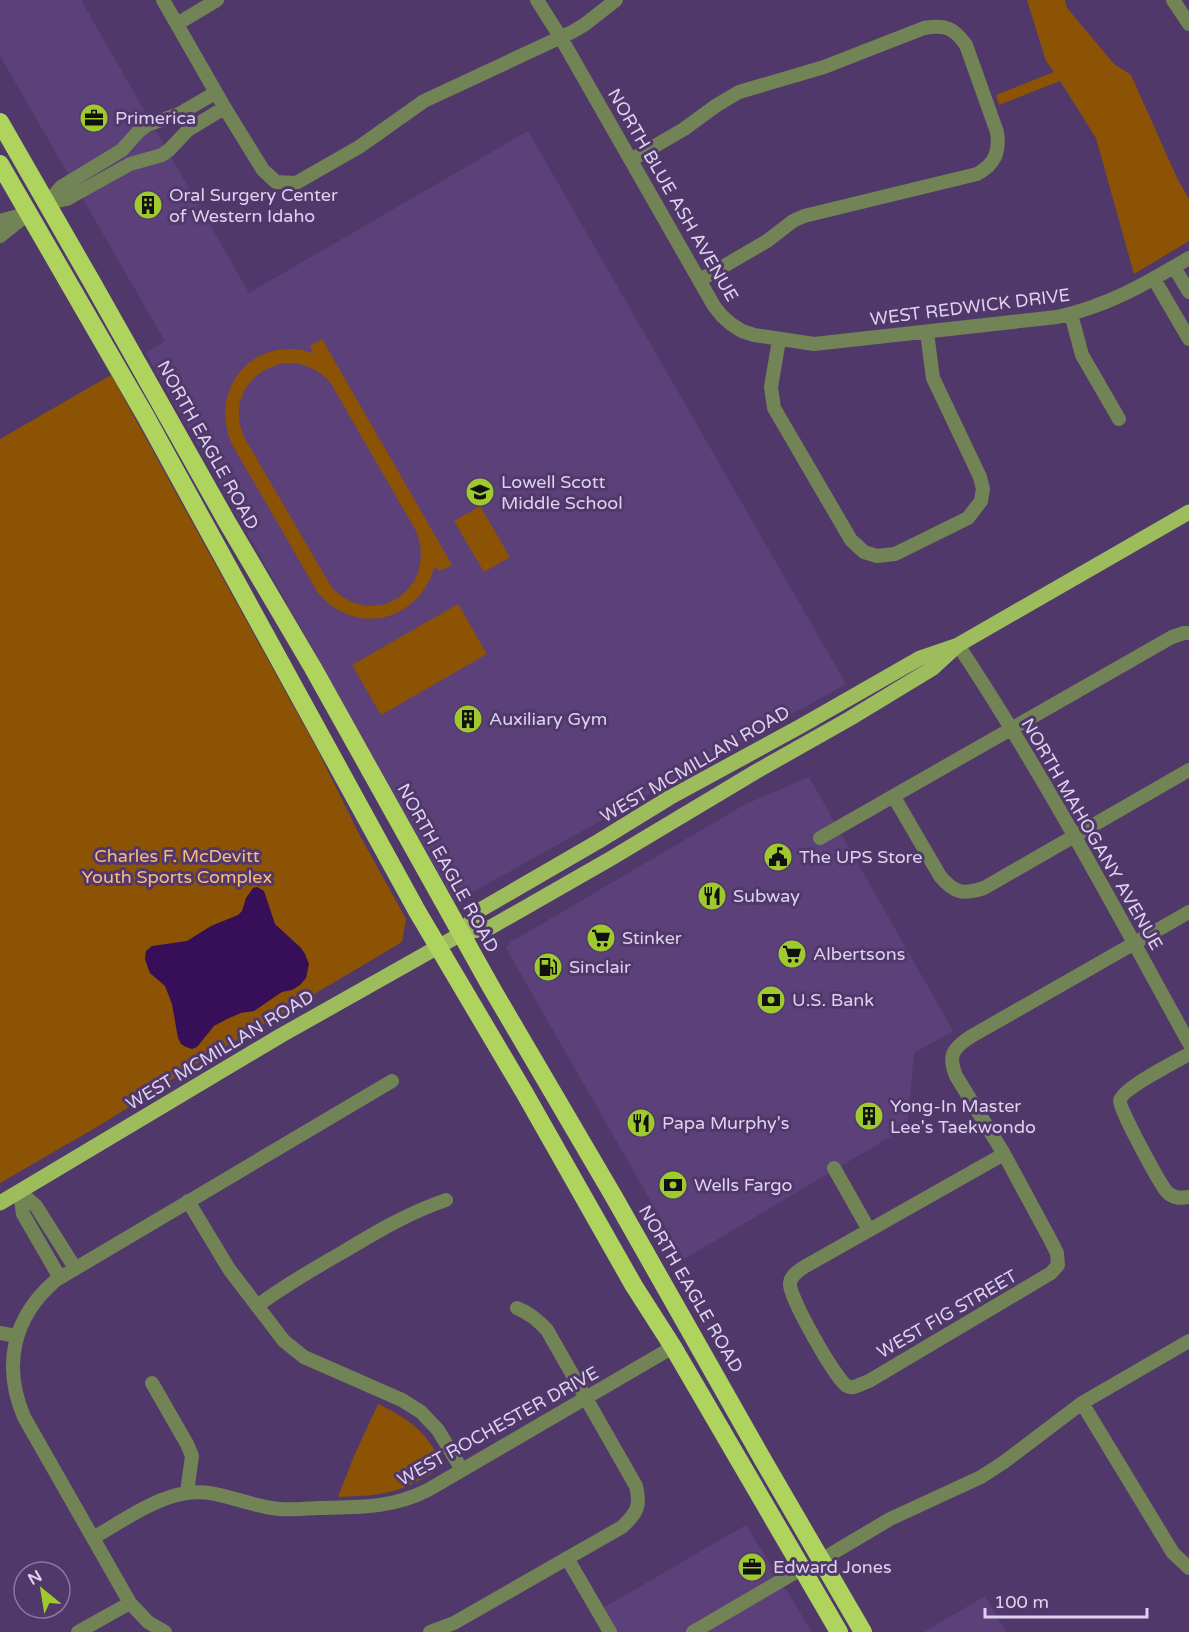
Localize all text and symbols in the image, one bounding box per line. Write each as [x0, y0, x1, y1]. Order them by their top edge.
street label: NORTH BLUE ASH AVENUE [603, 85, 743, 305]
office icon: Primerica [78, 102, 110, 134]
place label: Primerica [115, 107, 196, 129]
place label: Oral Surgery Center of Western Idaho [169, 184, 338, 227]
building icon: Oral Surgery Center of Western Idaho [132, 189, 164, 221]
street label: WEST REDWICK DRIVE [869, 284, 1071, 330]
street label: NORTH EAGLE ROAD [152, 357, 264, 533]
place label: Lowell Scott Middle School [501, 471, 623, 514]
school or university icon: Lowell Scott Middle School [464, 476, 496, 508]
street label: WEST MCMILLAN ROAD [596, 701, 794, 827]
building icon: Auxiliary Gym [452, 703, 484, 735]
place label: Auxiliary Gym [489, 708, 607, 730]
street label: NORTH MAHOGANY AVENUE [1016, 714, 1168, 954]
street label: NORTH EAGLE ROAD [392, 780, 504, 956]
public building icon: The UPS Store [762, 841, 794, 873]
park label: Charles F. McDevitt Youth Sports Complex [82, 845, 272, 888]
place label: The UPS Store [799, 846, 922, 868]
restaurant icon: Subway [696, 880, 728, 912]
place label: Subway [733, 885, 800, 907]
supermarket icon: Stinker [585, 922, 617, 954]
place label: Stinker [622, 927, 682, 949]
supermarket icon: Albertsons [776, 938, 808, 970]
place label: Albertsons [813, 943, 905, 965]
fuel station icon: Sinclair [532, 951, 564, 983]
place label: Sinclair [569, 956, 631, 978]
bank icon: U.S. Bank [755, 984, 787, 1016]
street label: WEST MCMILLAN ROAD [122, 985, 318, 1115]
place label: U.S. Bank [792, 989, 874, 1011]
place label: Yong-In Master Lee's Taekwondo [890, 1095, 1036, 1138]
building icon: Yong-In Master Lee's Taekwondo [853, 1100, 885, 1132]
restaurant icon: Papa Murphy's [625, 1107, 657, 1139]
place label: Papa Murphy's [662, 1112, 789, 1134]
bank icon: Wells Fargo [657, 1169, 689, 1201]
place label: Wells Fargo [694, 1174, 793, 1196]
street label: NORTH EAGLE ROAD [634, 1201, 748, 1377]
street label: WEST FIG STREET [873, 1265, 1021, 1363]
street label: WEST ROCHESTER DRIVE [394, 1361, 602, 1491]
office icon: Edward Jones [736, 1551, 768, 1583]
place label: Edward Jones [773, 1556, 892, 1578]
north arrow [12, 1560, 72, 1620]
text: N [24, 1566, 46, 1590]
scale bar [985, 1581, 1147, 1619]
text: 100 m [994, 1591, 1049, 1613]

